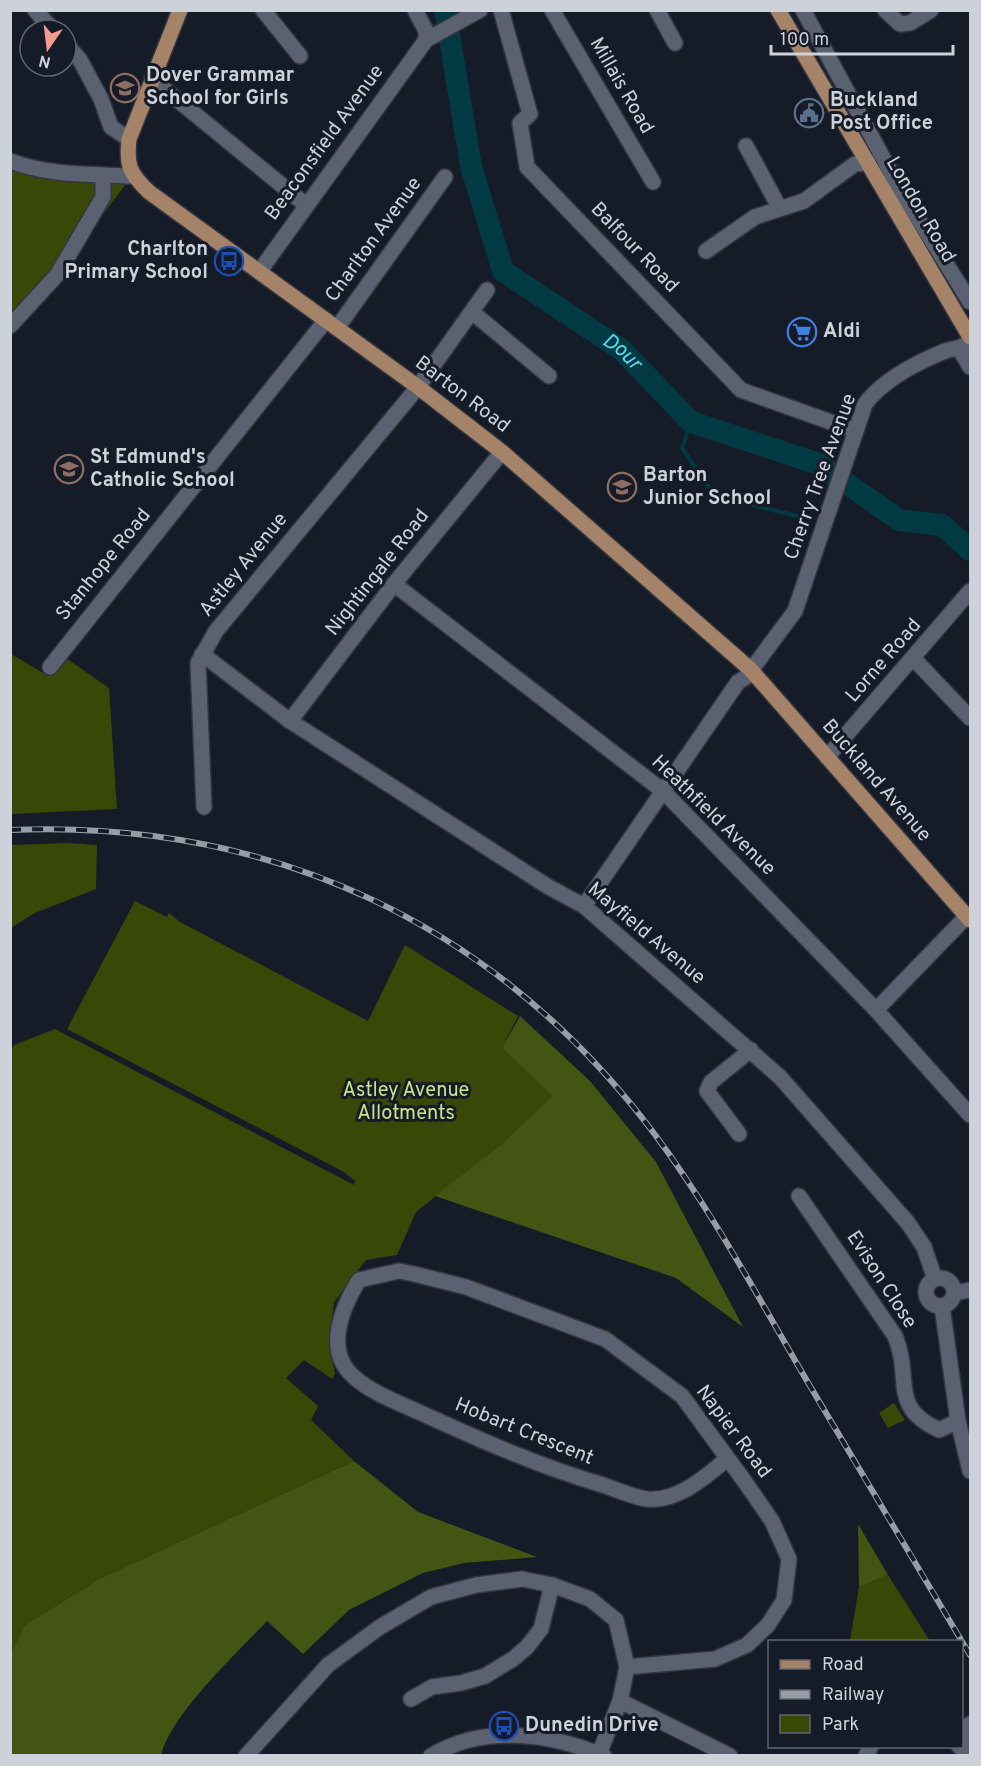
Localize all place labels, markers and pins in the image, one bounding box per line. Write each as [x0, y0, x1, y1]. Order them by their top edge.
place label: Dover Grammar School for Girls [146, 63, 295, 112]
school or university icon: Dover Grammar School for Girls [109, 72, 141, 104]
place label: Buckland Post Office [830, 88, 933, 137]
public building icon: Buckland Post Office [793, 97, 825, 129]
place label: Charlton Primary School [64, 237, 208, 286]
bus stop icon: Charlton Primary School [213, 245, 245, 277]
supermarket icon: Aldi [786, 316, 818, 348]
place label: Aldi [823, 319, 860, 345]
place label: St Edmund's Catholic School [90, 445, 235, 494]
school or university icon: St Edmund's Catholic School [53, 453, 85, 485]
place label: Barton Junior School [643, 463, 771, 512]
school or university icon: Barton Junior School [606, 471, 638, 503]
bus stop icon: Dunedin Drive [488, 1710, 520, 1742]
place label: Dunedin Drive [525, 1713, 659, 1739]

